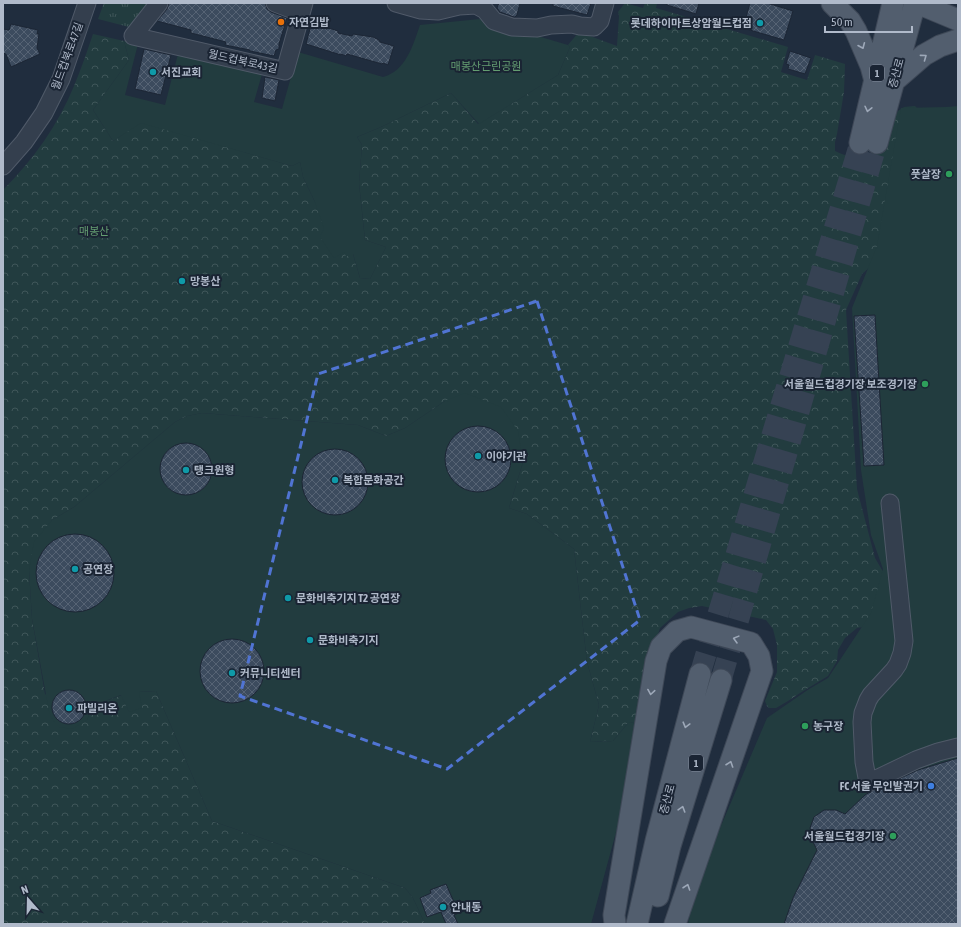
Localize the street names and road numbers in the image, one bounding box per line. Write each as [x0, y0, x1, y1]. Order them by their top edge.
street label: 월드컵북로47길 [49, 21, 85, 91]
street label: 월드컵북로43길 [207, 47, 279, 75]
street label: 증산로 [886, 57, 906, 89]
road number: 1 [870, 65, 884, 81]
road number: 1 [689, 755, 703, 771]
street label: 증산로 [657, 783, 677, 815]

